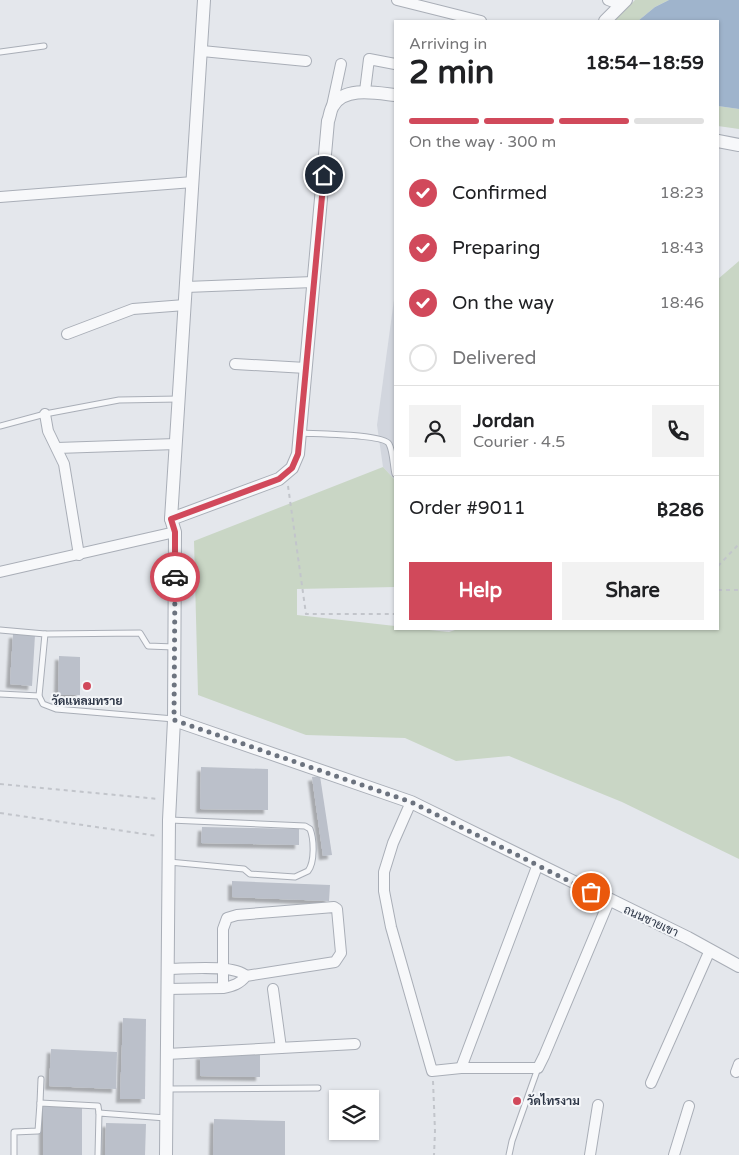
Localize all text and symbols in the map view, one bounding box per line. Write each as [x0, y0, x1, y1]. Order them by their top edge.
text: Arriving in [409, 34, 487, 54]
text: 18:54–18:59 [585, 52, 704, 74]
text: 2 min [409, 54, 494, 92]
text: On the way · 300 m [409, 132, 556, 152]
pin [303, 154, 345, 196]
icon: home [310, 161, 338, 189]
icon: check [409, 179, 437, 207]
text: Confirmed [452, 182, 547, 204]
text: 18:23 [660, 183, 704, 203]
icon: check [409, 234, 437, 262]
text: Preparing [452, 237, 541, 259]
text: 18:43 [660, 238, 704, 258]
icon: check [409, 289, 437, 317]
text: On the way [452, 292, 554, 314]
text: 18:46 [660, 293, 704, 313]
text: Delivered [452, 347, 537, 369]
button: person [409, 405, 461, 457]
button: phone [652, 405, 704, 457]
text: Jordan [473, 410, 535, 432]
text: Courier · 4.5 [473, 432, 565, 452]
text: Order #9011 [409, 497, 526, 519]
text: ฿286 [657, 499, 704, 521]
courier [150, 552, 200, 602]
button: Help [409, 562, 552, 620]
button: Share [562, 562, 704, 620]
icon: car [161, 563, 189, 591]
marker: วัดแหลมทราย [81, 680, 93, 692]
place label: วัดแหลมทราย [52, 694, 122, 708]
pin [570, 871, 612, 913]
icon: bag [577, 878, 605, 906]
street label: ถนนชายเขา [621, 902, 681, 940]
map controls [329, 1090, 379, 1140]
button: layers [329, 1090, 379, 1140]
place label: วัดไทรงาม [527, 1093, 580, 1108]
marker: วัดไทรงาม [511, 1095, 523, 1107]

